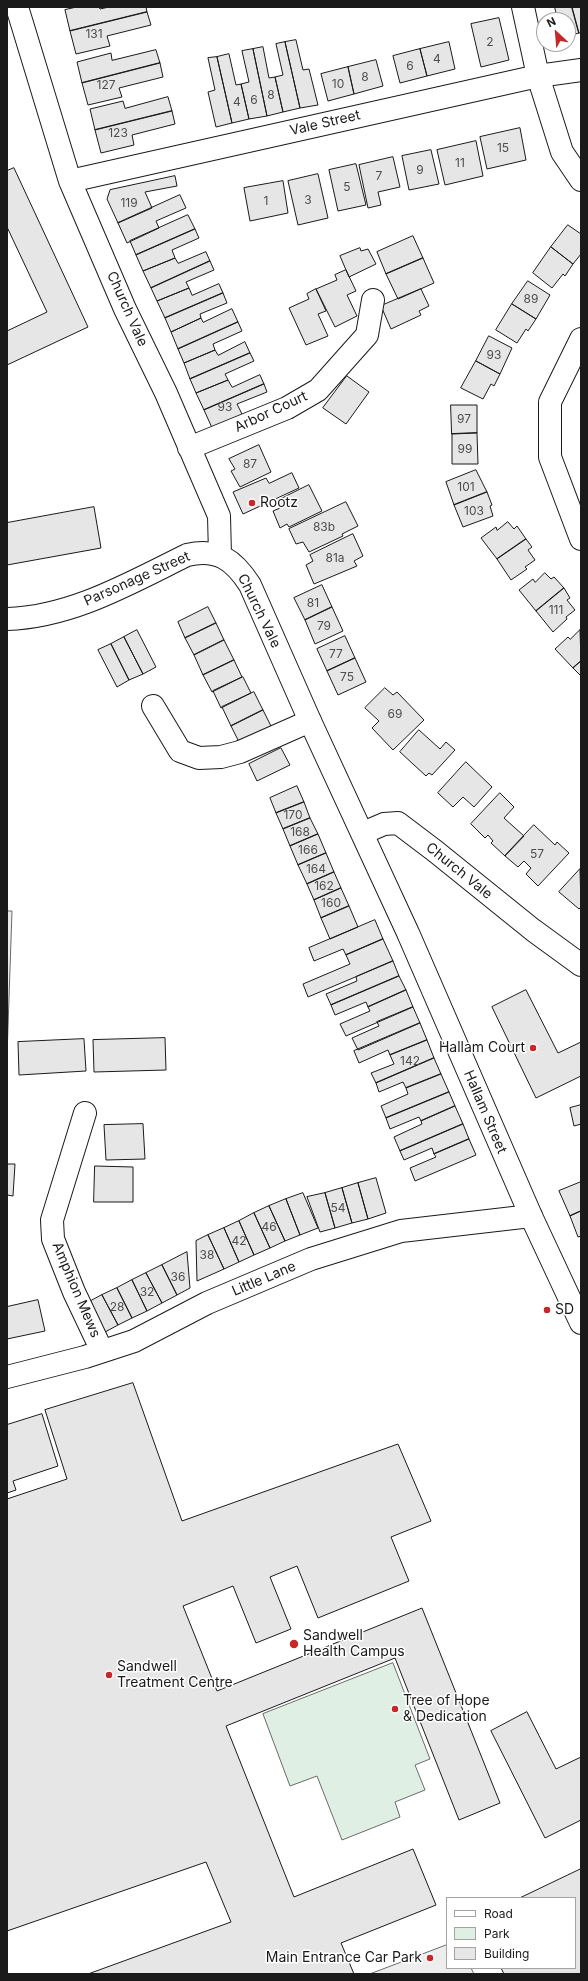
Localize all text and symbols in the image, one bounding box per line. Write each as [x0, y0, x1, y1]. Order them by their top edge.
north arrow [536, 12, 576, 52]
text: N [544, 14, 558, 30]
house number: 131 [85, 27, 103, 41]
house number: 2 [486, 35, 494, 49]
house number: 4 [433, 52, 441, 66]
house number: 6 [406, 59, 414, 73]
house number: 8 [361, 70, 369, 84]
house number: 10 [332, 77, 344, 91]
house number: 127 [97, 78, 115, 92]
house number: 8 [267, 88, 275, 102]
house number: 6 [250, 93, 258, 107]
house number: 4 [233, 95, 241, 109]
street label: Vale Street [288, 107, 362, 139]
house number: 123 [108, 126, 128, 140]
house number: 15 [497, 141, 509, 155]
house number: 11 [455, 156, 465, 170]
house number: 9 [416, 163, 424, 177]
house number: 7 [376, 169, 382, 183]
house number: 5 [343, 180, 351, 194]
house number: 3 [304, 193, 312, 207]
house number: 1 [264, 194, 268, 208]
house number: 119 [120, 196, 138, 210]
street label: Church Vale [103, 269, 151, 349]
house number: 89 [524, 292, 538, 306]
house number: 93 [487, 348, 501, 362]
street label: Arbor Court [232, 388, 310, 436]
house number: 93 [218, 400, 232, 414]
house number: 97 [457, 412, 471, 426]
house number: 99 [458, 442, 472, 456]
house number: 87 [243, 457, 257, 471]
house number: 101 [457, 480, 475, 494]
place label: Rootz [260, 495, 298, 511]
marker: Rootz [247, 498, 257, 508]
house number: 103 [464, 504, 484, 518]
house number: 83b [313, 520, 335, 534]
street label: Parsonage Street [81, 548, 193, 610]
house number: 81a [325, 551, 345, 565]
street label: Church Vale [234, 571, 284, 651]
house number: 81 [307, 596, 319, 610]
house number: 111 [549, 603, 563, 617]
house number: 79 [317, 619, 331, 633]
house number: 77 [329, 647, 343, 661]
house number: 75 [340, 670, 354, 684]
house number: 69 [388, 707, 402, 721]
house number: 170 [283, 808, 303, 822]
house number: 168 [290, 825, 310, 839]
street label: Church Vale [422, 839, 496, 903]
house number: 166 [298, 843, 318, 857]
house number: 57 [530, 847, 544, 861]
house number: 164 [306, 862, 326, 876]
house number: 162 [314, 879, 334, 893]
house number: 160 [321, 896, 341, 910]
place label: Hallam Court [439, 1040, 525, 1056]
marker: Hallam Court [528, 1043, 538, 1053]
house number: 142 [400, 1054, 420, 1068]
street label: Hallam Street [460, 1068, 510, 1156]
house number: 54 [330, 1201, 346, 1215]
house number: 46 [261, 1220, 277, 1234]
house number: 42 [231, 1234, 247, 1248]
street label: Amphion Mews [48, 1240, 104, 1340]
house number: 38 [200, 1248, 214, 1262]
street label: Little Lane [230, 1258, 298, 1300]
house number: 36 [171, 1270, 185, 1284]
house number: 32 [140, 1285, 154, 1299]
house number: 28 [110, 1300, 124, 1314]
place label: SD [555, 1302, 574, 1318]
marker: SD [542, 1305, 552, 1315]
place label: Sandwell Health Campus [303, 1628, 405, 1660]
marker: Sandwell Health Campus [288, 1638, 300, 1650]
place label: Sandwell Treatment Centre [117, 1659, 233, 1692]
marker: Sandwell Treatment Centre [104, 1670, 114, 1680]
place label: Tree of Hope & Dedication [403, 1693, 490, 1726]
marker: Tree of Hope & Dedication [390, 1704, 400, 1714]
legend [446, 1897, 576, 1969]
text: Road [484, 1906, 513, 1921]
text: Park [484, 1926, 510, 1941]
text: Building [484, 1946, 529, 1961]
place label: Main Entrance Car Park [266, 1950, 422, 1966]
marker: Main Entrance Car Park [425, 1953, 435, 1963]

